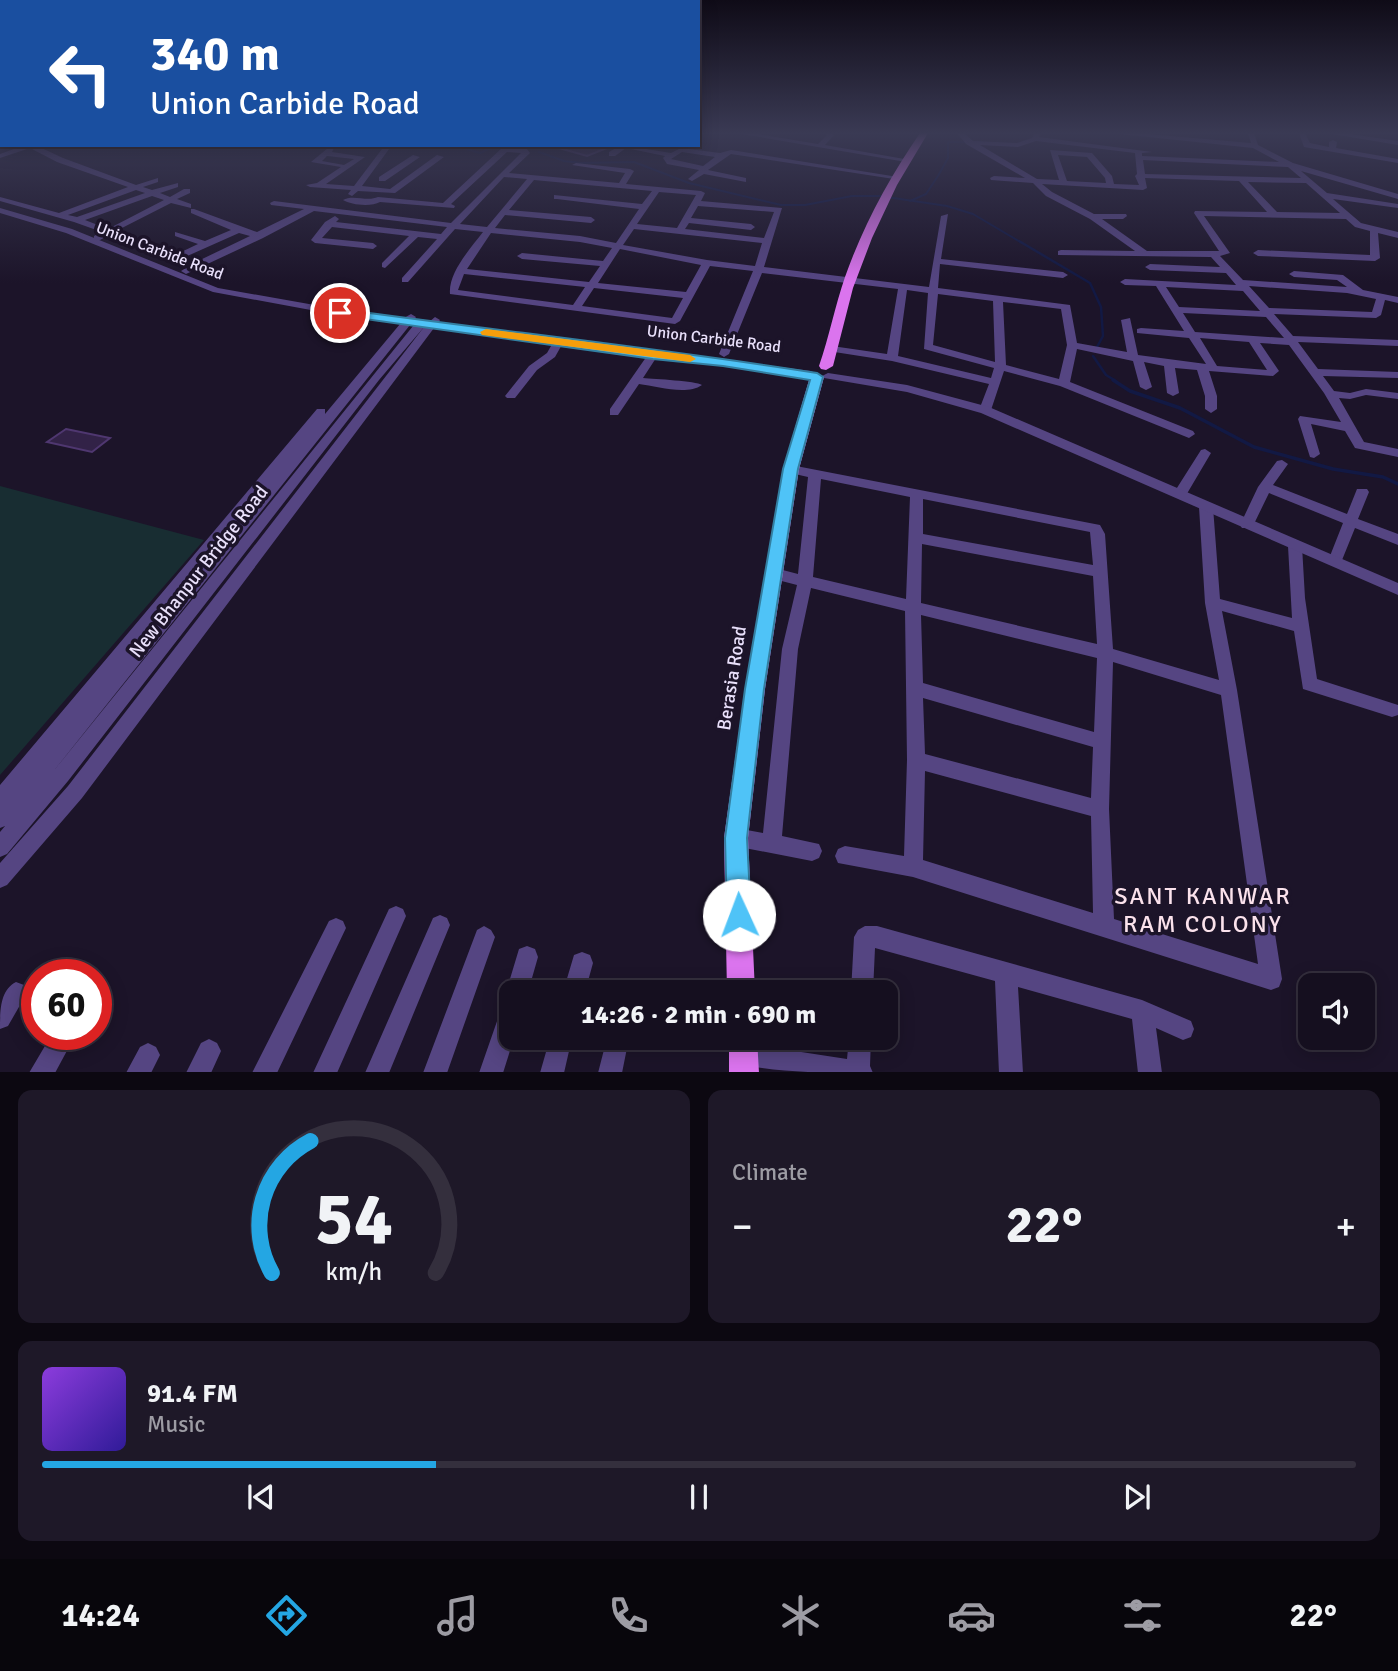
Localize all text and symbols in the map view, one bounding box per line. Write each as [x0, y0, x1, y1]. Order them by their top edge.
text: 340 m [150, 24, 280, 84]
icon: left [35, 28, 126, 119]
text: Union Carbide Road [150, 84, 420, 123]
street label: Union Carbide Road [93, 217, 226, 284]
pin [310, 283, 370, 343]
icon: arrive [321, 294, 359, 332]
street label: Union Carbide Road [646, 321, 782, 357]
street label: New Bhanpur Bridge Road [124, 481, 273, 662]
street label: Berasia Road [712, 624, 752, 732]
position arrow [702, 878, 776, 952]
district label: SANT KANWAR RAM COLONY [1114, 881, 1292, 939]
speed limit sign: 60 [21, 959, 112, 1050]
map controls [1298, 973, 1375, 1050]
button: sound [1298, 973, 1375, 1050]
text: 14:26 · 2 min · 690 m [581, 999, 816, 1031]
text: Climate [732, 1158, 808, 1187]
text: 54 [315, 1175, 393, 1264]
text: 22° [1006, 1193, 1082, 1257]
text: − [732, 1203, 753, 1250]
text: + [1335, 1203, 1356, 1250]
text: km/h [326, 1255, 382, 1286]
text: 91.4 FM [147, 1378, 238, 1410]
text: Music [147, 1410, 205, 1439]
icon: previous [242, 1478, 280, 1516]
icon: pause [680, 1478, 718, 1516]
icon: next [1118, 1478, 1156, 1516]
icon: directions [262, 1591, 311, 1640]
icon: music [433, 1591, 482, 1640]
icon: phone [604, 1591, 653, 1640]
icon: climate [776, 1591, 825, 1640]
icon: car [947, 1591, 996, 1640]
icon: filters [1118, 1591, 1167, 1640]
text: 14:24 [61, 1596, 140, 1635]
text: 22° [1289, 1596, 1337, 1635]

